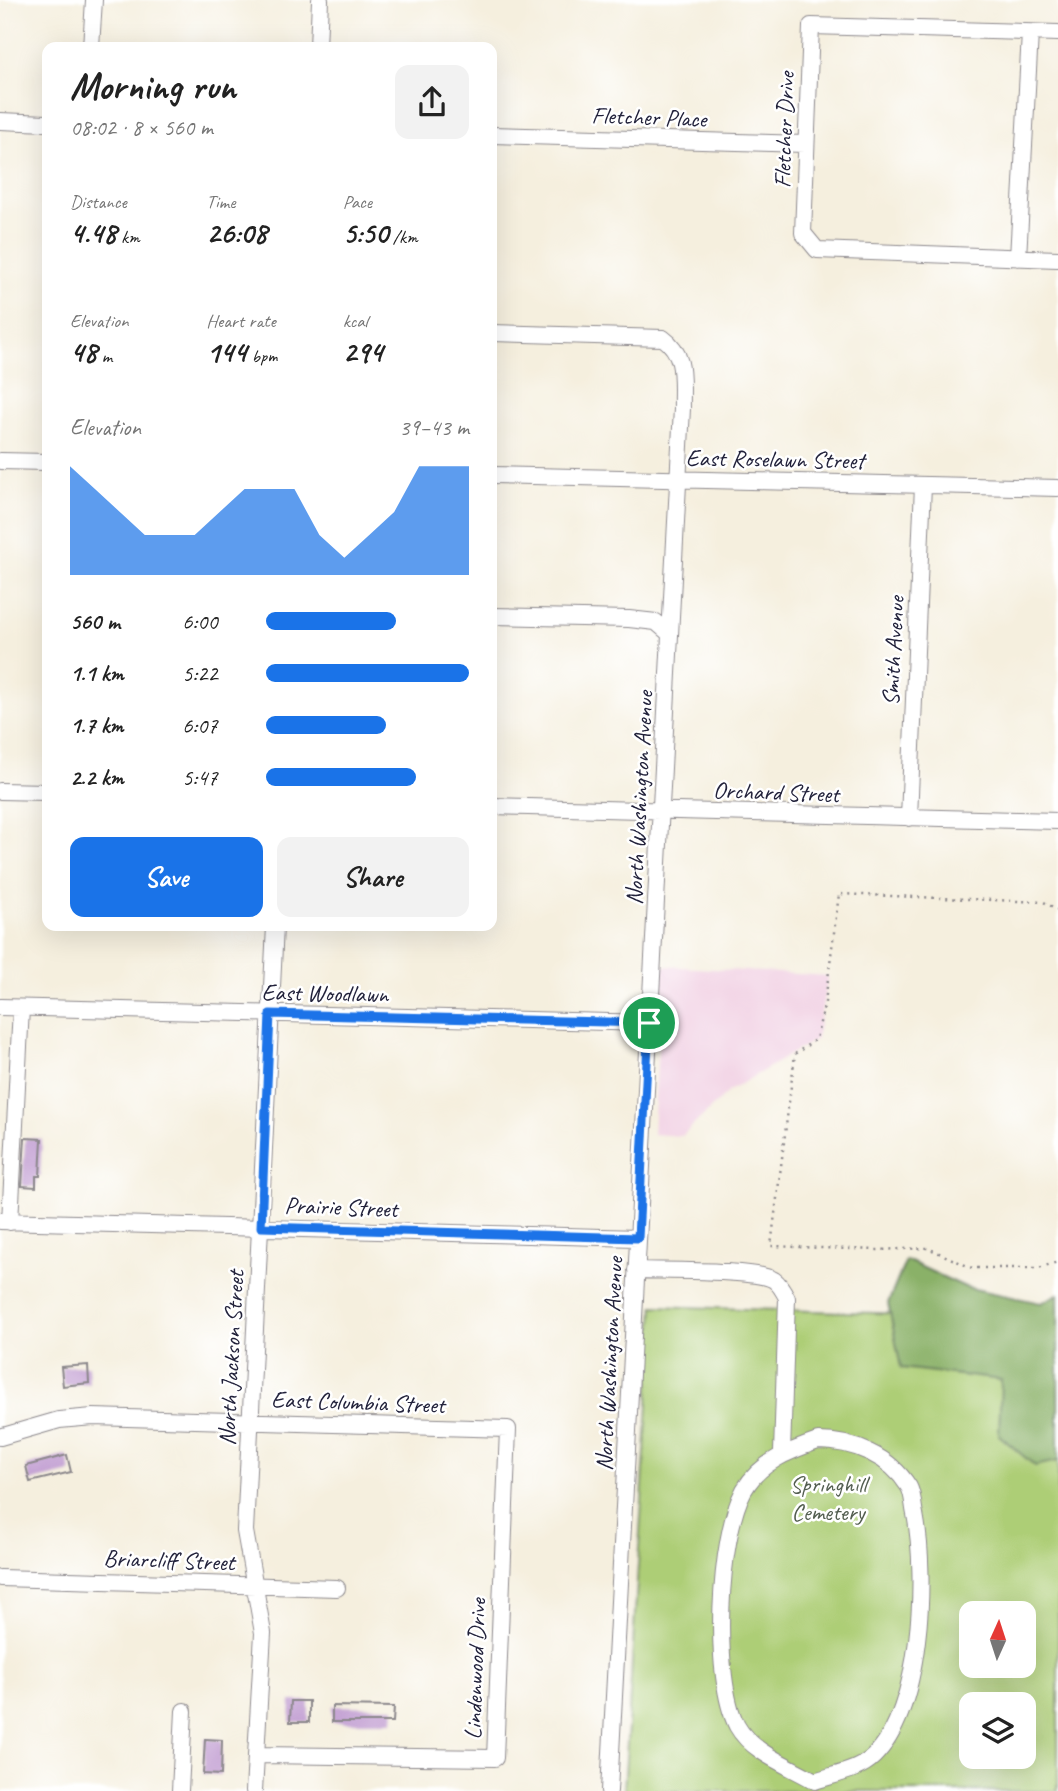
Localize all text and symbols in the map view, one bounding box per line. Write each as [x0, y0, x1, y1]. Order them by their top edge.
text: Morning run [70, 63, 236, 110]
button: share [395, 65, 469, 139]
street label: Fletcher Drive [767, 69, 801, 189]
street label: Fletcher Place [591, 100, 709, 134]
text: 08:02 · 8 × 560 m [70, 113, 213, 142]
text: Distance [70, 190, 127, 214]
text: Time [206, 190, 235, 214]
text: Pace [343, 190, 372, 214]
text: 4.48 [70, 214, 116, 252]
text: 26:08 [206, 214, 267, 252]
text: 5:50 [343, 214, 388, 252]
text: km [116, 225, 140, 249]
text: /km [388, 225, 418, 249]
text: Elevation [70, 309, 128, 333]
text: Heart rate [206, 309, 276, 333]
text: kcal [343, 309, 368, 333]
text: 48 [70, 333, 97, 371]
text: 144 [206, 333, 247, 371]
text: 294 [343, 333, 383, 371]
text: m [97, 344, 112, 368]
text: bpm [247, 344, 278, 368]
text: Elevation [70, 413, 141, 442]
text: 39–43 m [399, 413, 469, 442]
street label: East Roselawn Street [686, 442, 867, 476]
street label: Smith Avenue [875, 593, 911, 706]
text: 560 m [70, 607, 120, 636]
text: 6:00 [182, 607, 218, 636]
text: 1.1 km [70, 659, 124, 688]
text: 5:22 [182, 659, 218, 688]
street label: North Washington Avenue [618, 688, 660, 906]
text: 1.7 km [70, 711, 123, 740]
text: 6:07 [182, 711, 218, 740]
text: 2.2 km [70, 763, 124, 792]
text: 5:47 [182, 763, 218, 792]
street label: Orchard Street [712, 775, 842, 809]
button: Save [70, 837, 263, 917]
button: Share [277, 837, 469, 917]
street label: East Woodlawn [261, 977, 390, 1009]
pin [619, 993, 679, 1053]
icon: arrive [630, 1004, 668, 1042]
street label: Prairie Street [284, 1190, 400, 1224]
street label: North Washington Avenue [588, 1254, 630, 1472]
street label: North Jackson Street [211, 1268, 251, 1446]
street label: East Columbia Street [271, 1384, 447, 1420]
park label: Springhill Cemetery [790, 1469, 870, 1527]
street label: Briarcliff Street [103, 1543, 237, 1577]
street label: Lindenwood Drive [458, 1596, 493, 1740]
north arrow [959, 1601, 1036, 1678]
map controls [959, 1601, 1036, 1769]
button: layers [959, 1692, 1036, 1769]

